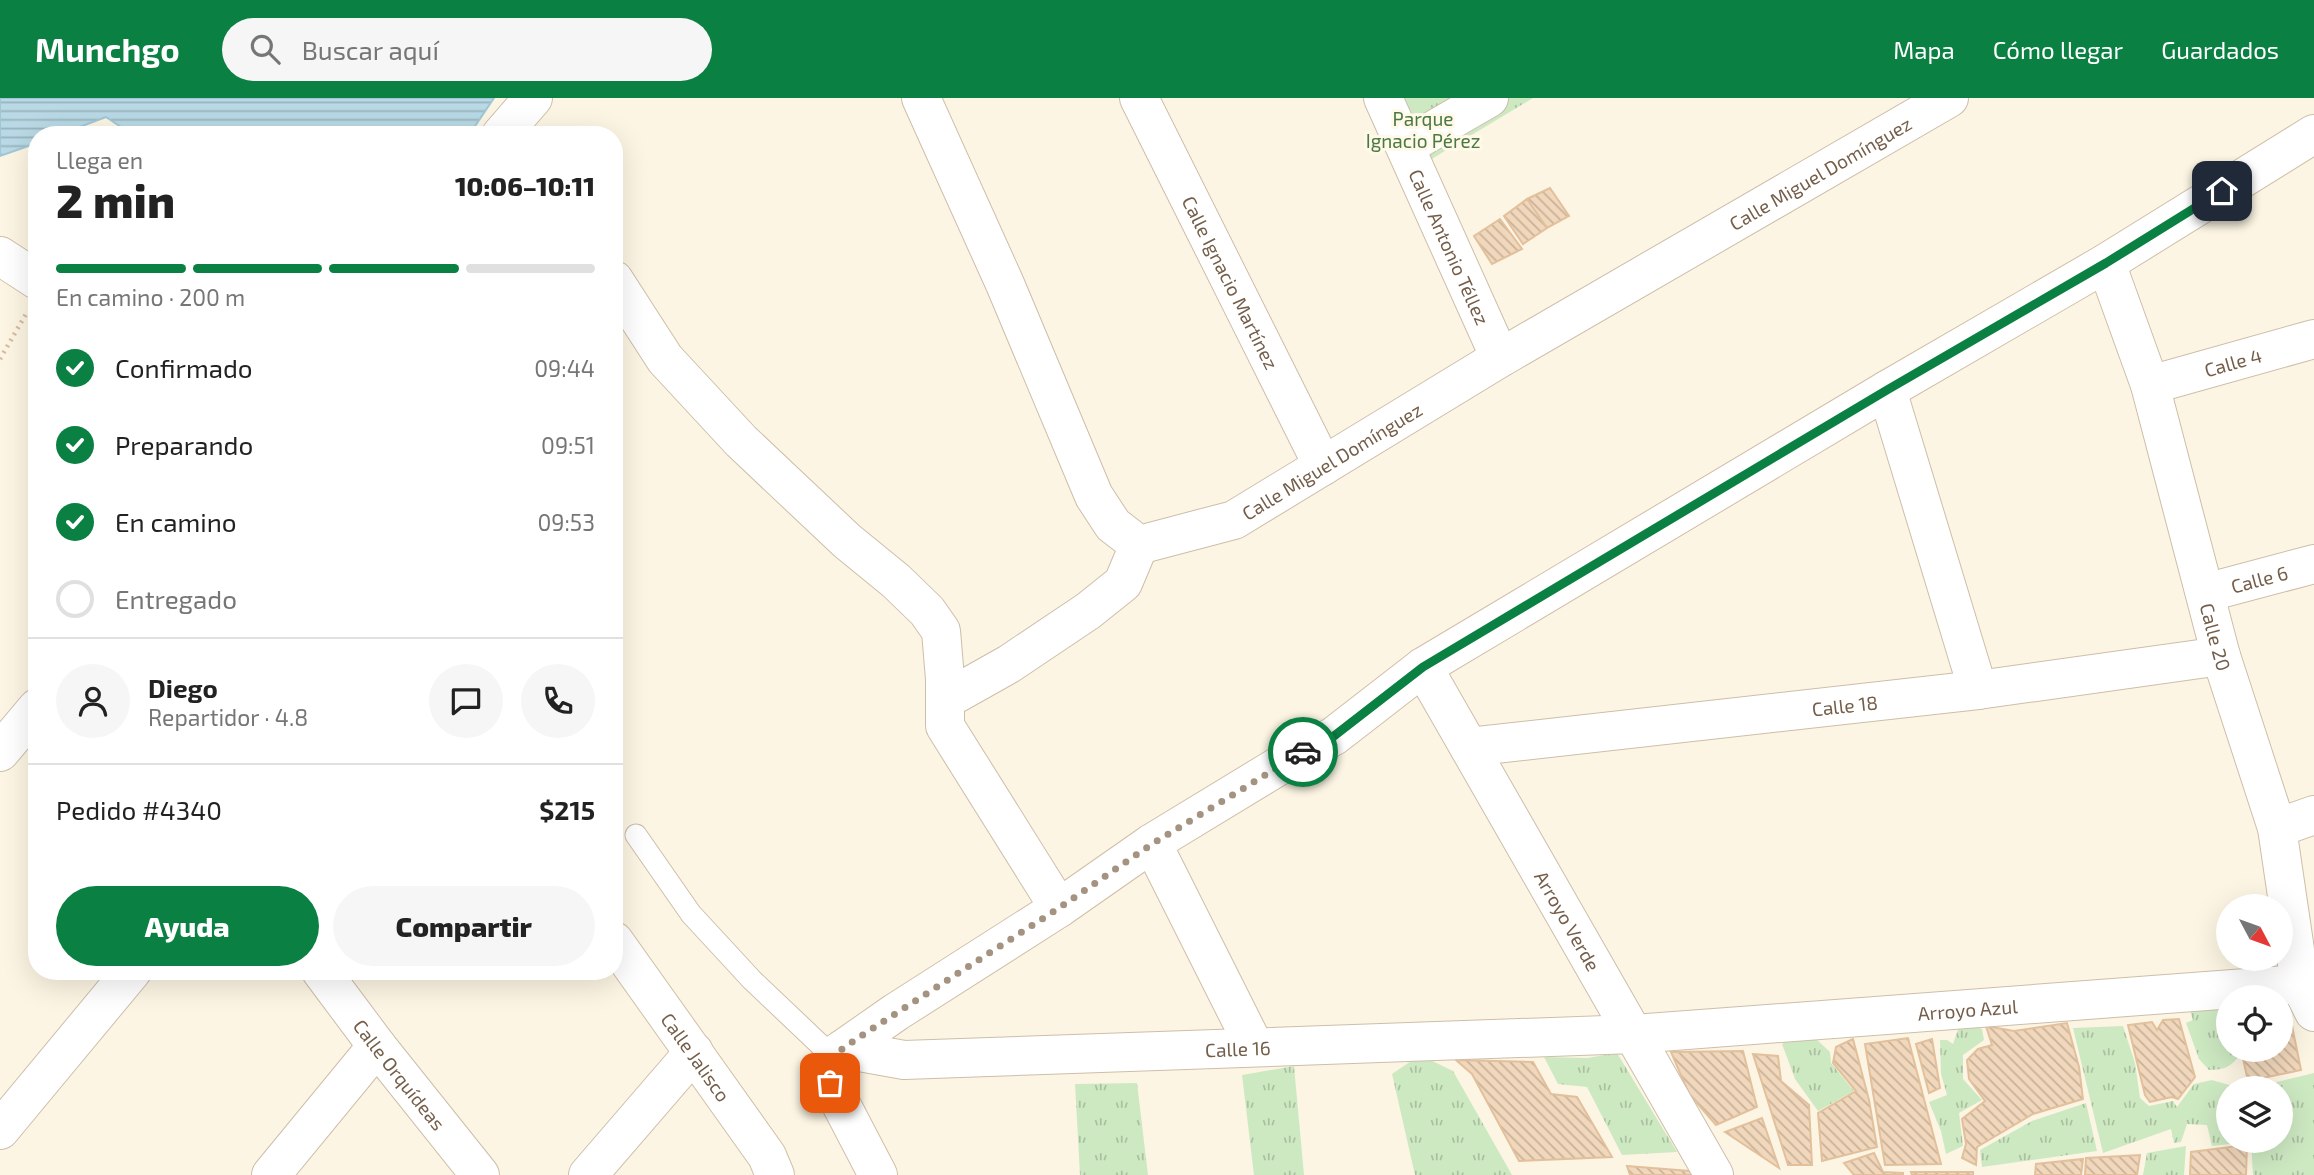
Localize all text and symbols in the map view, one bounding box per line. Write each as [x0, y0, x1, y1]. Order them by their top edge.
search box [222, 18, 712, 81]
text: Munchgo [35, 29, 180, 69]
icon: search [246, 30, 284, 68]
text: Buscar aquí [302, 34, 439, 65]
text: Mapa [1893, 35, 1955, 64]
text: Cómo llegar [1993, 35, 2123, 64]
text: Guardados [2161, 35, 2279, 64]
park label: Parque Ignacio Pérez [1366, 107, 1480, 152]
street label: Calle Miguel Domínguez [1725, 111, 1915, 234]
text: Llega en [56, 146, 143, 174]
pin [2192, 161, 2252, 221]
street label: Calle Antonio Téllez [1405, 165, 1495, 328]
text: 10:06–10:11 [455, 170, 595, 201]
text: 2 min [56, 172, 175, 227]
icon: home [2203, 172, 2241, 210]
street label: Calle Ignacio Martínez [1178, 192, 1284, 373]
text: En camino · 200 m [56, 283, 245, 311]
street label: Calle 4 [2201, 343, 2264, 381]
icon: check [56, 349, 94, 387]
text: Confirmado [115, 352, 253, 383]
text: 09:44 [534, 354, 595, 382]
street label: Calle Miguel Domínguez [1237, 397, 1426, 524]
icon: check [56, 426, 94, 464]
text: Preparando [115, 429, 253, 460]
text: 09:51 [541, 431, 595, 459]
icon: check [56, 503, 94, 541]
text: En camino [115, 506, 237, 537]
text: 09:53 [537, 508, 595, 536]
street label: Calle 6 [2228, 560, 2290, 597]
text: Entregado [115, 583, 237, 614]
street label: Calle 20 [2196, 600, 2237, 674]
button: person [56, 664, 130, 738]
button: chat [429, 664, 503, 738]
button: phone [521, 664, 595, 738]
text: Diego [148, 672, 218, 703]
street label: Calle 18 [1810, 690, 1879, 720]
text: Repartidor · 4.8 [148, 703, 308, 731]
courier [1268, 717, 1338, 787]
icon: car [1284, 733, 1322, 771]
text: Pedido #4340 [56, 794, 222, 825]
text: $215 [539, 794, 595, 825]
street label: Arroyo Verde [1530, 866, 1606, 975]
button: Ayuda [56, 886, 319, 966]
button: Compartir [333, 886, 595, 966]
north arrow [2216, 894, 2292, 971]
map controls [2216, 894, 2293, 1153]
button: locate [2216, 985, 2293, 1062]
street label: Arroyo Azul [1917, 994, 2019, 1024]
street label: Calle Jalisco [657, 1008, 736, 1106]
street label: Calle Orquídeas [349, 1014, 451, 1134]
street label: Calle 16 [1205, 1035, 1271, 1061]
pin [800, 1053, 860, 1113]
icon: bag [811, 1064, 849, 1102]
button: layers [2216, 1076, 2293, 1153]

